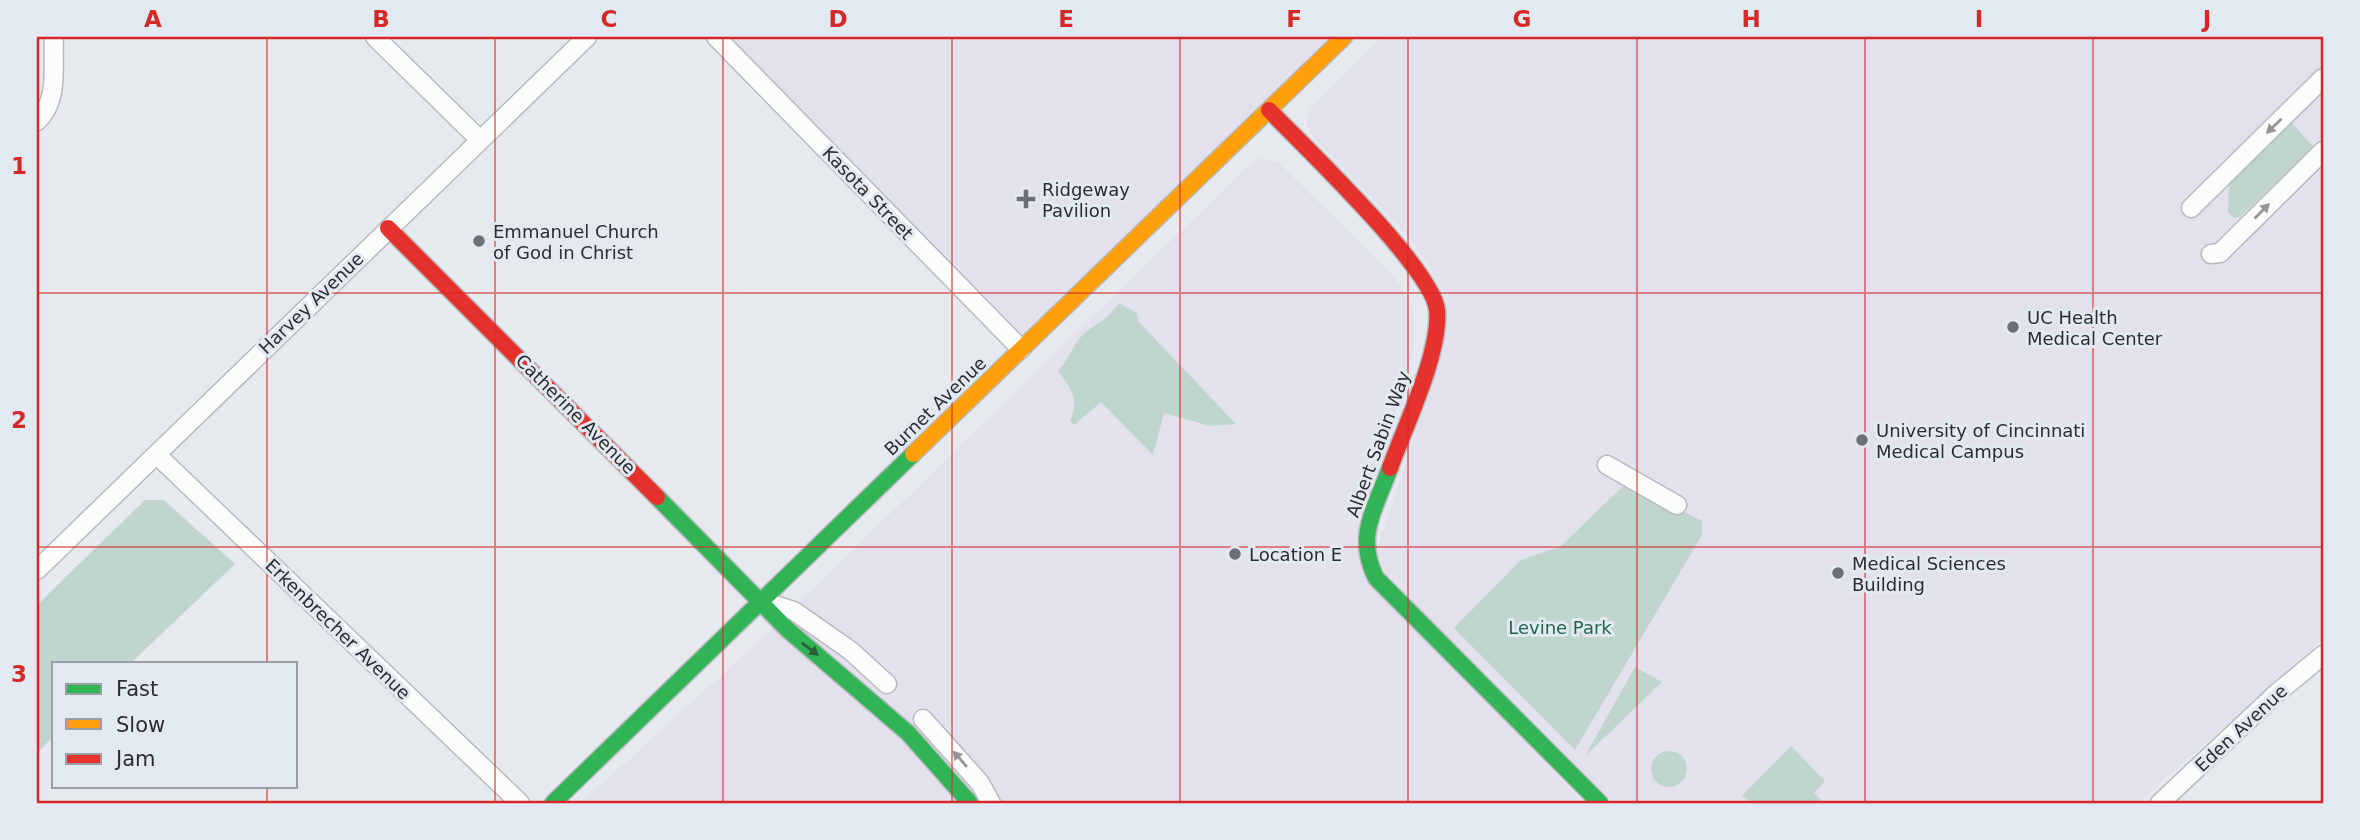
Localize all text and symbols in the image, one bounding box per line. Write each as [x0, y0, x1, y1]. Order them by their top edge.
text: A [144, 6, 162, 32]
text: B [372, 6, 390, 32]
text: C [601, 6, 617, 32]
text: D [828, 6, 848, 32]
text: E [1058, 6, 1074, 32]
text: F [1286, 6, 1302, 32]
text: G [1513, 6, 1531, 32]
text: H [1741, 6, 1761, 32]
text: I [1975, 6, 1983, 32]
text: J [2201, 6, 2211, 32]
one-way arrow [2266, 117, 2283, 133]
street label: Kasota Street [818, 142, 918, 244]
text: 1 [11, 153, 27, 179]
place label: Ridgeway Pavilion [1042, 179, 1130, 221]
marker: Ridgeway Pavilion [1016, 189, 1036, 209]
one-way arrow [2253, 204, 2270, 220]
place label: Emmanuel Church of God in Christ [493, 221, 659, 263]
marker: Emmanuel Church of God in Christ [471, 233, 487, 249]
street label: Harvey Avenue [254, 248, 368, 358]
place label: UC Health Medical Center [2027, 307, 2163, 349]
marker: UC Health Medical Center [2005, 319, 2021, 335]
street label: Catherine Avenue [512, 350, 640, 478]
street label: Burnet Avenue [880, 352, 990, 460]
street label: Albert Sabin Way [1342, 368, 1414, 520]
text: 2 [11, 407, 27, 433]
place label: University of Cincinnati Medical Campus [1876, 420, 2085, 462]
marker: University of Cincinnati Medical Campus [1854, 432, 1870, 448]
place label: Location E [1249, 544, 1342, 565]
marker: Location E [1227, 546, 1243, 562]
place label: Medical Sciences Building [1852, 553, 2006, 595]
street label: Erkenbrecher Avenue [261, 554, 415, 704]
marker: Medical Sciences Building [1830, 565, 1846, 581]
park label: Levine Park [1508, 617, 1612, 638]
one-way arrow [801, 641, 819, 655]
text: 3 [11, 661, 27, 687]
legend [52, 662, 298, 788]
text: Fast [116, 677, 158, 701]
street label: Eden Avenue [2191, 680, 2291, 776]
text: Slow [116, 713, 165, 737]
text: Jam [114, 747, 156, 771]
one-way arrow [952, 750, 968, 768]

